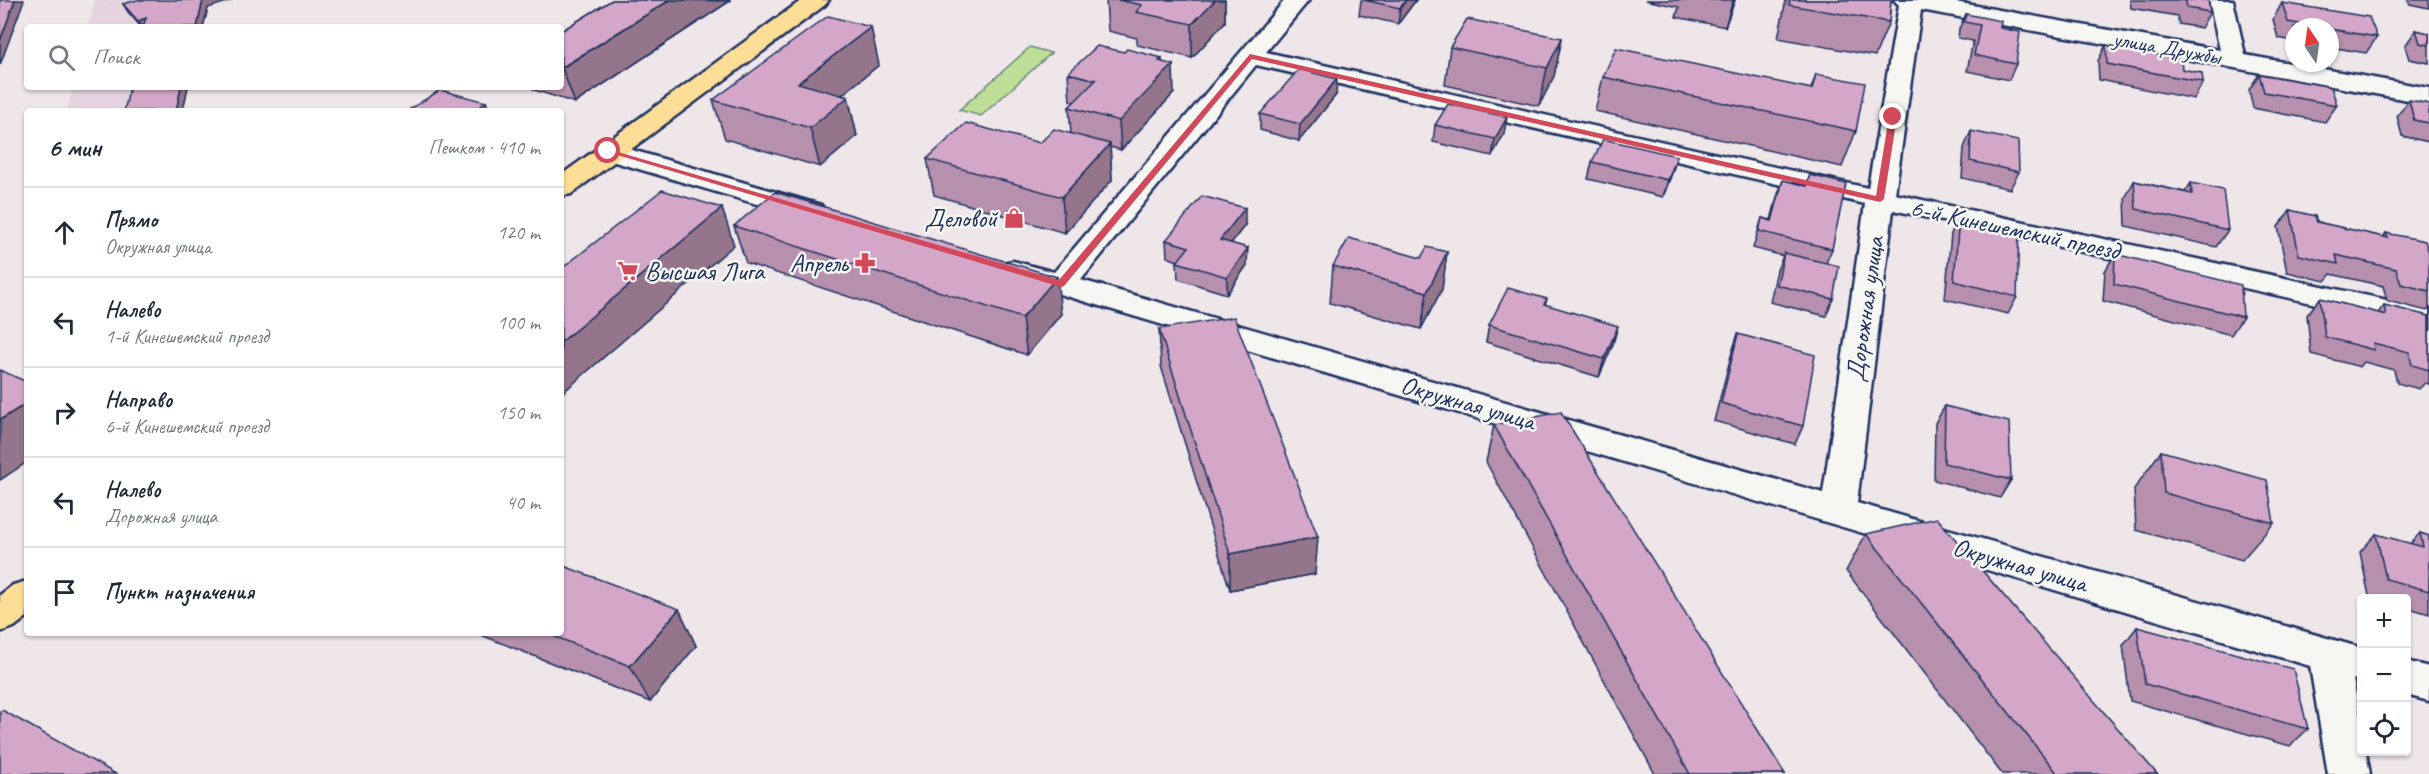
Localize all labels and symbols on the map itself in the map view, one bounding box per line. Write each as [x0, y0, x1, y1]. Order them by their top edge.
north arrow [2285, 18, 2339, 72]
street label: улица Дружбы [2109, 24, 2225, 72]
route end [1879, 103, 1905, 129]
route start [594, 137, 620, 163]
street label: 6-й Кинешемский проезд [1907, 191, 2125, 268]
place label: Деловой [924, 202, 999, 235]
shop icon: Деловой [1002, 206, 1026, 230]
street label: Дорожная улица [1838, 233, 1892, 384]
place label: Апрель [790, 247, 850, 280]
pharmacy icon: Апрель [853, 251, 877, 275]
place label: Высшая Лига [645, 255, 766, 288]
supermarket icon: Высшая Лига [616, 259, 640, 283]
street label: Окружная улица [1397, 368, 1541, 439]
street label: Окружная улица [1949, 530, 2093, 601]

